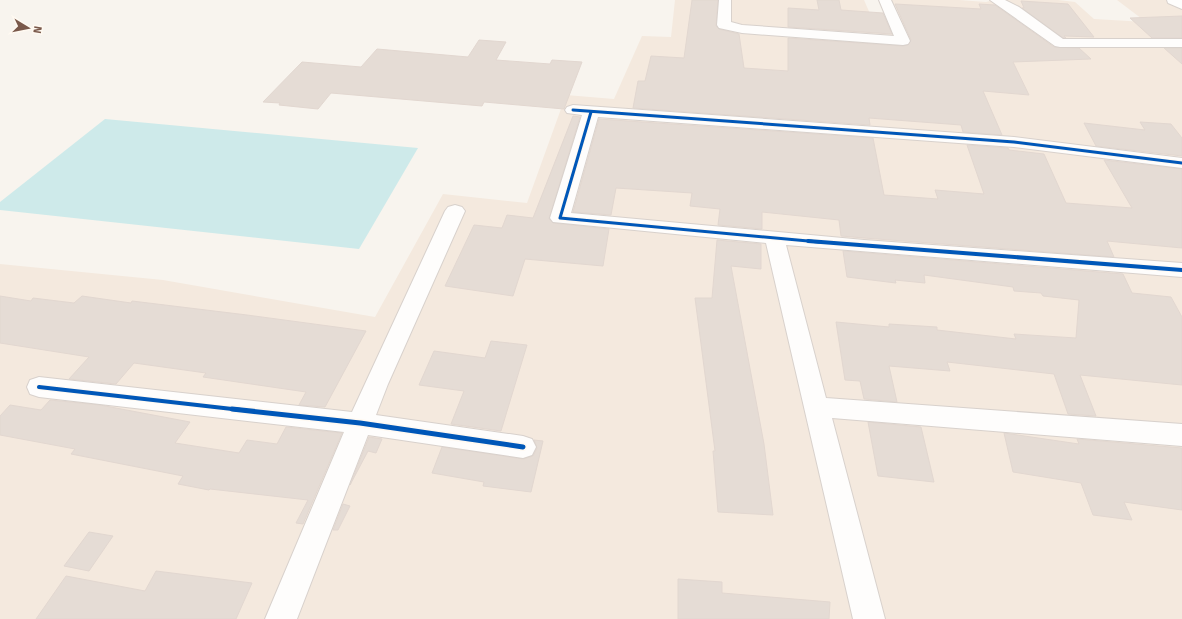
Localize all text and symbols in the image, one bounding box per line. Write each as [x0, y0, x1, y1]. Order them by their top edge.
north arrow [8, 8, 48, 48]
text: N [30, 25, 44, 34]

